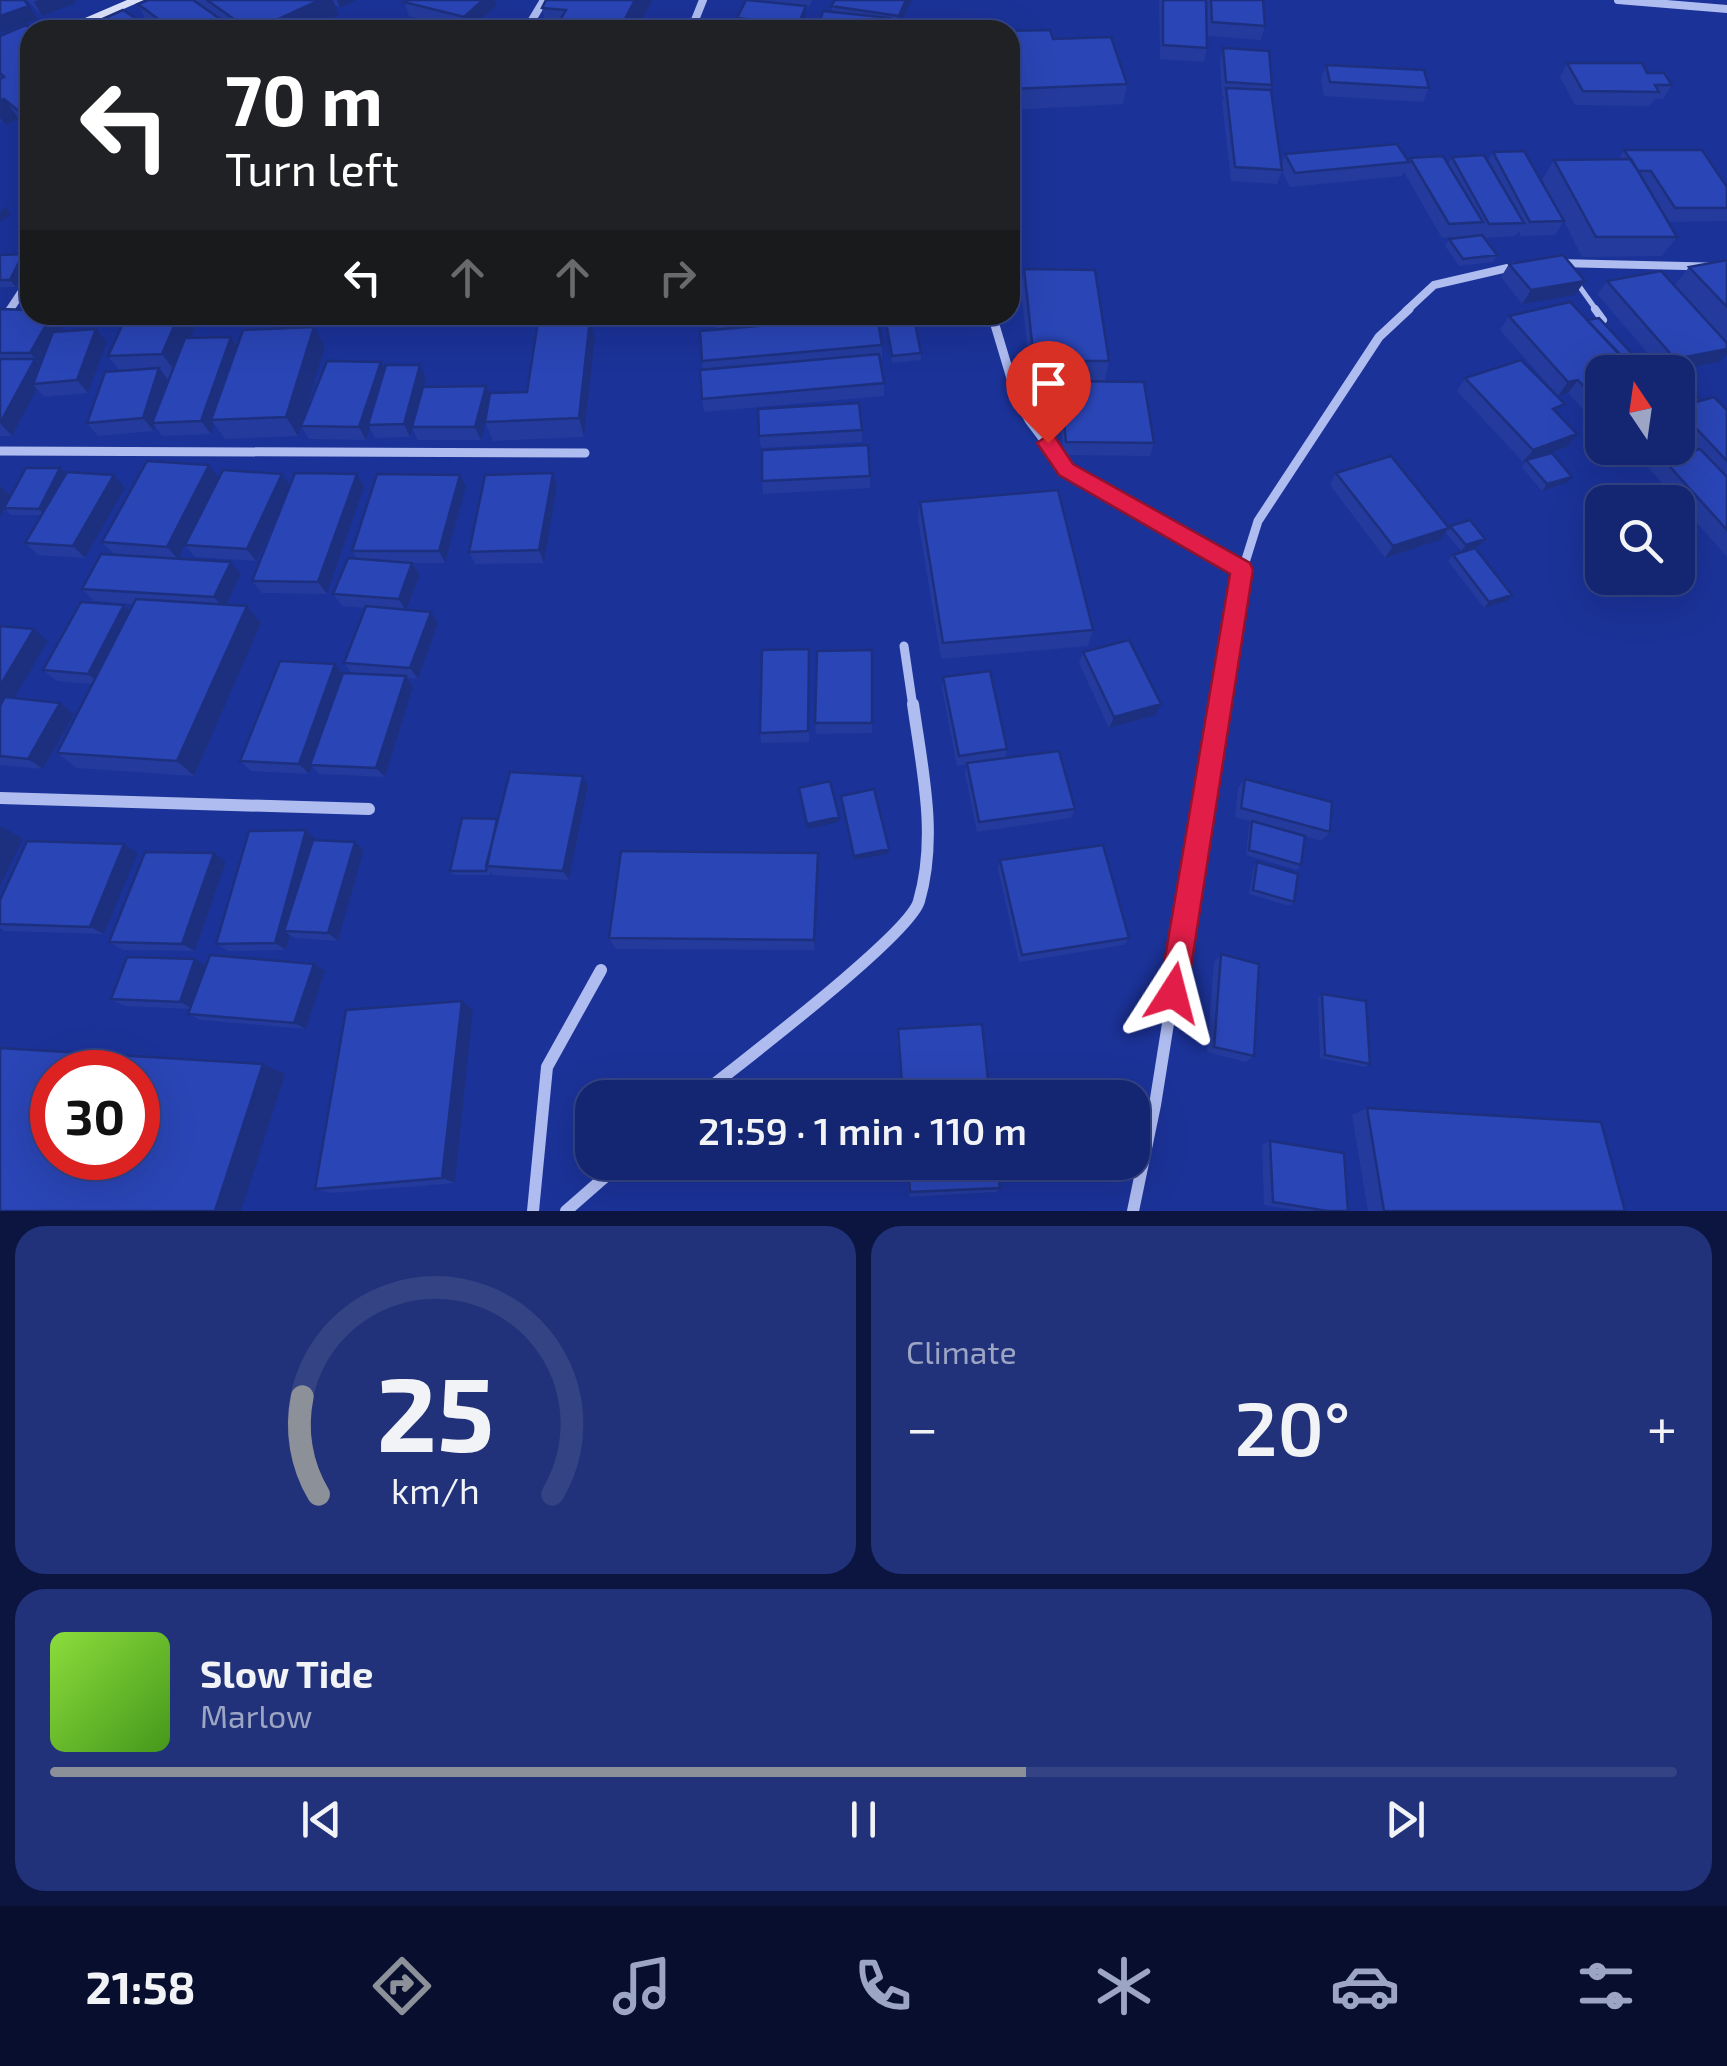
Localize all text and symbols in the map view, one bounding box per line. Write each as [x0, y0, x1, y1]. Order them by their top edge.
text: 70 m [225, 56, 383, 140]
icon: left [60, 60, 190, 190]
text: Turn left [225, 141, 399, 195]
icon: left [335, 250, 390, 305]
icon: ahead [440, 250, 495, 305]
icon: ahead [545, 250, 600, 305]
icon: right [650, 250, 705, 305]
pin [1006, 341, 1091, 444]
north arrow [1585, 355, 1695, 465]
map controls [1585, 355, 1695, 595]
icon: arrive [1021, 356, 1076, 411]
button: search [1585, 485, 1695, 595]
position arrow [1121, 941, 1225, 1045]
speed limit sign: 30 [30, 1050, 160, 1180]
text: 21:59 · 1 min · 110 m [698, 1107, 1027, 1153]
text: Climate [906, 1332, 1017, 1370]
text: 25 [377, 1348, 494, 1473]
text: 20° [1235, 1381, 1350, 1471]
text: − [906, 1393, 938, 1459]
text: + [1647, 1393, 1677, 1459]
text: km/h [391, 1468, 480, 1511]
text: Slow Tide [200, 1650, 373, 1696]
text: Marlow [200, 1696, 312, 1734]
icon: previous [294, 1792, 349, 1847]
icon: pause [836, 1792, 891, 1847]
icon: next [1378, 1792, 1433, 1847]
icon: directions [367, 1951, 437, 2021]
icon: music [607, 1951, 677, 2021]
icon: phone [848, 1951, 918, 2021]
icon: climate [1089, 1951, 1159, 2021]
icon: car [1330, 1951, 1400, 2021]
icon: filters [1571, 1951, 1641, 2021]
text: 21:58 [85, 1959, 196, 2013]

